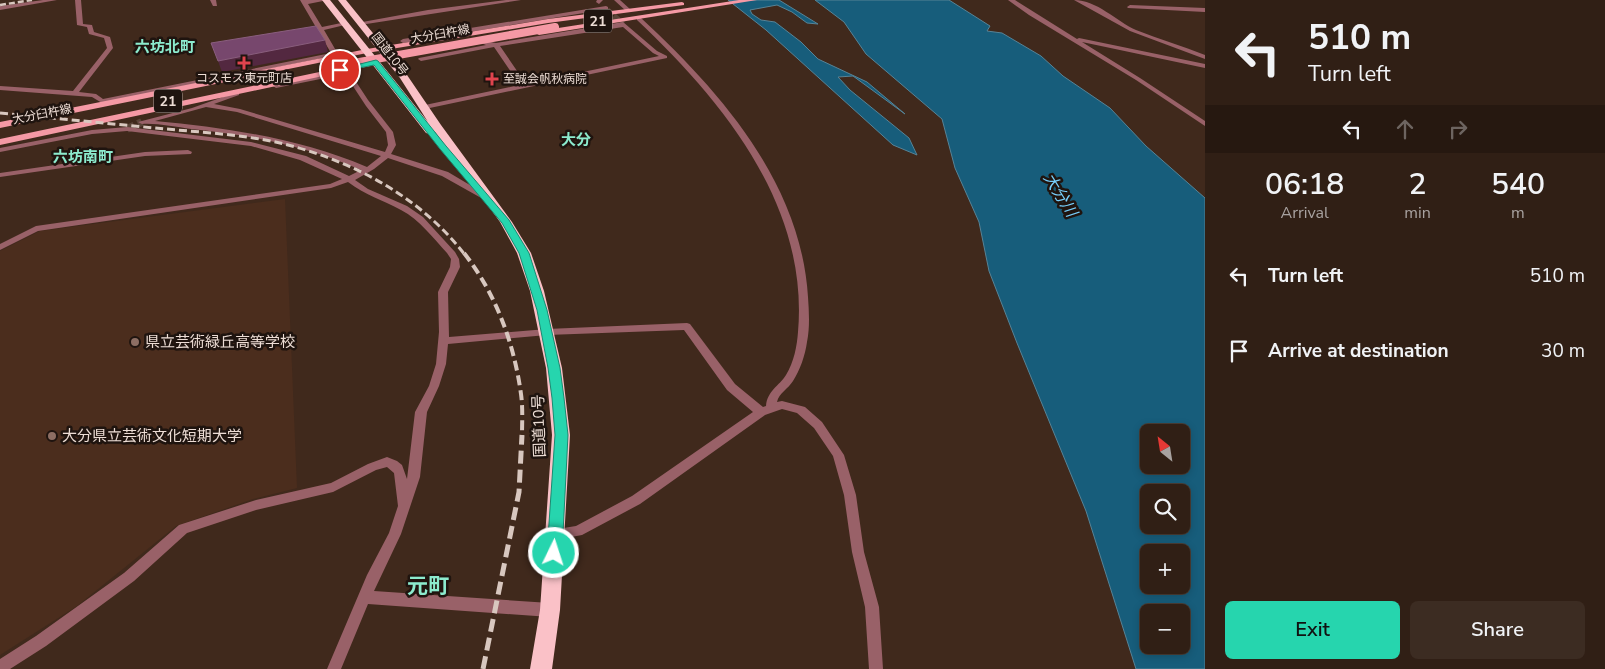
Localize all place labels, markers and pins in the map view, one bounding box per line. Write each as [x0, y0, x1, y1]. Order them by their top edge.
pin [319, 49, 361, 91]
marker: コスモス東元町店 [238, 57, 250, 69]
place label: コスモス東元町店 [196, 70, 292, 86]
place label: 至誠会帆秋病院 [503, 71, 587, 87]
marker: 至誠会帆秋病院 [485, 72, 499, 86]
place label: 県立芸術緑丘高等学校 [145, 332, 295, 352]
marker: 県立芸術緑丘高等学校 [129, 336, 141, 348]
place label: 大分県立芸術文化短期大学 [62, 426, 242, 446]
marker: 大分県立芸術文化短期大学 [46, 430, 58, 442]

